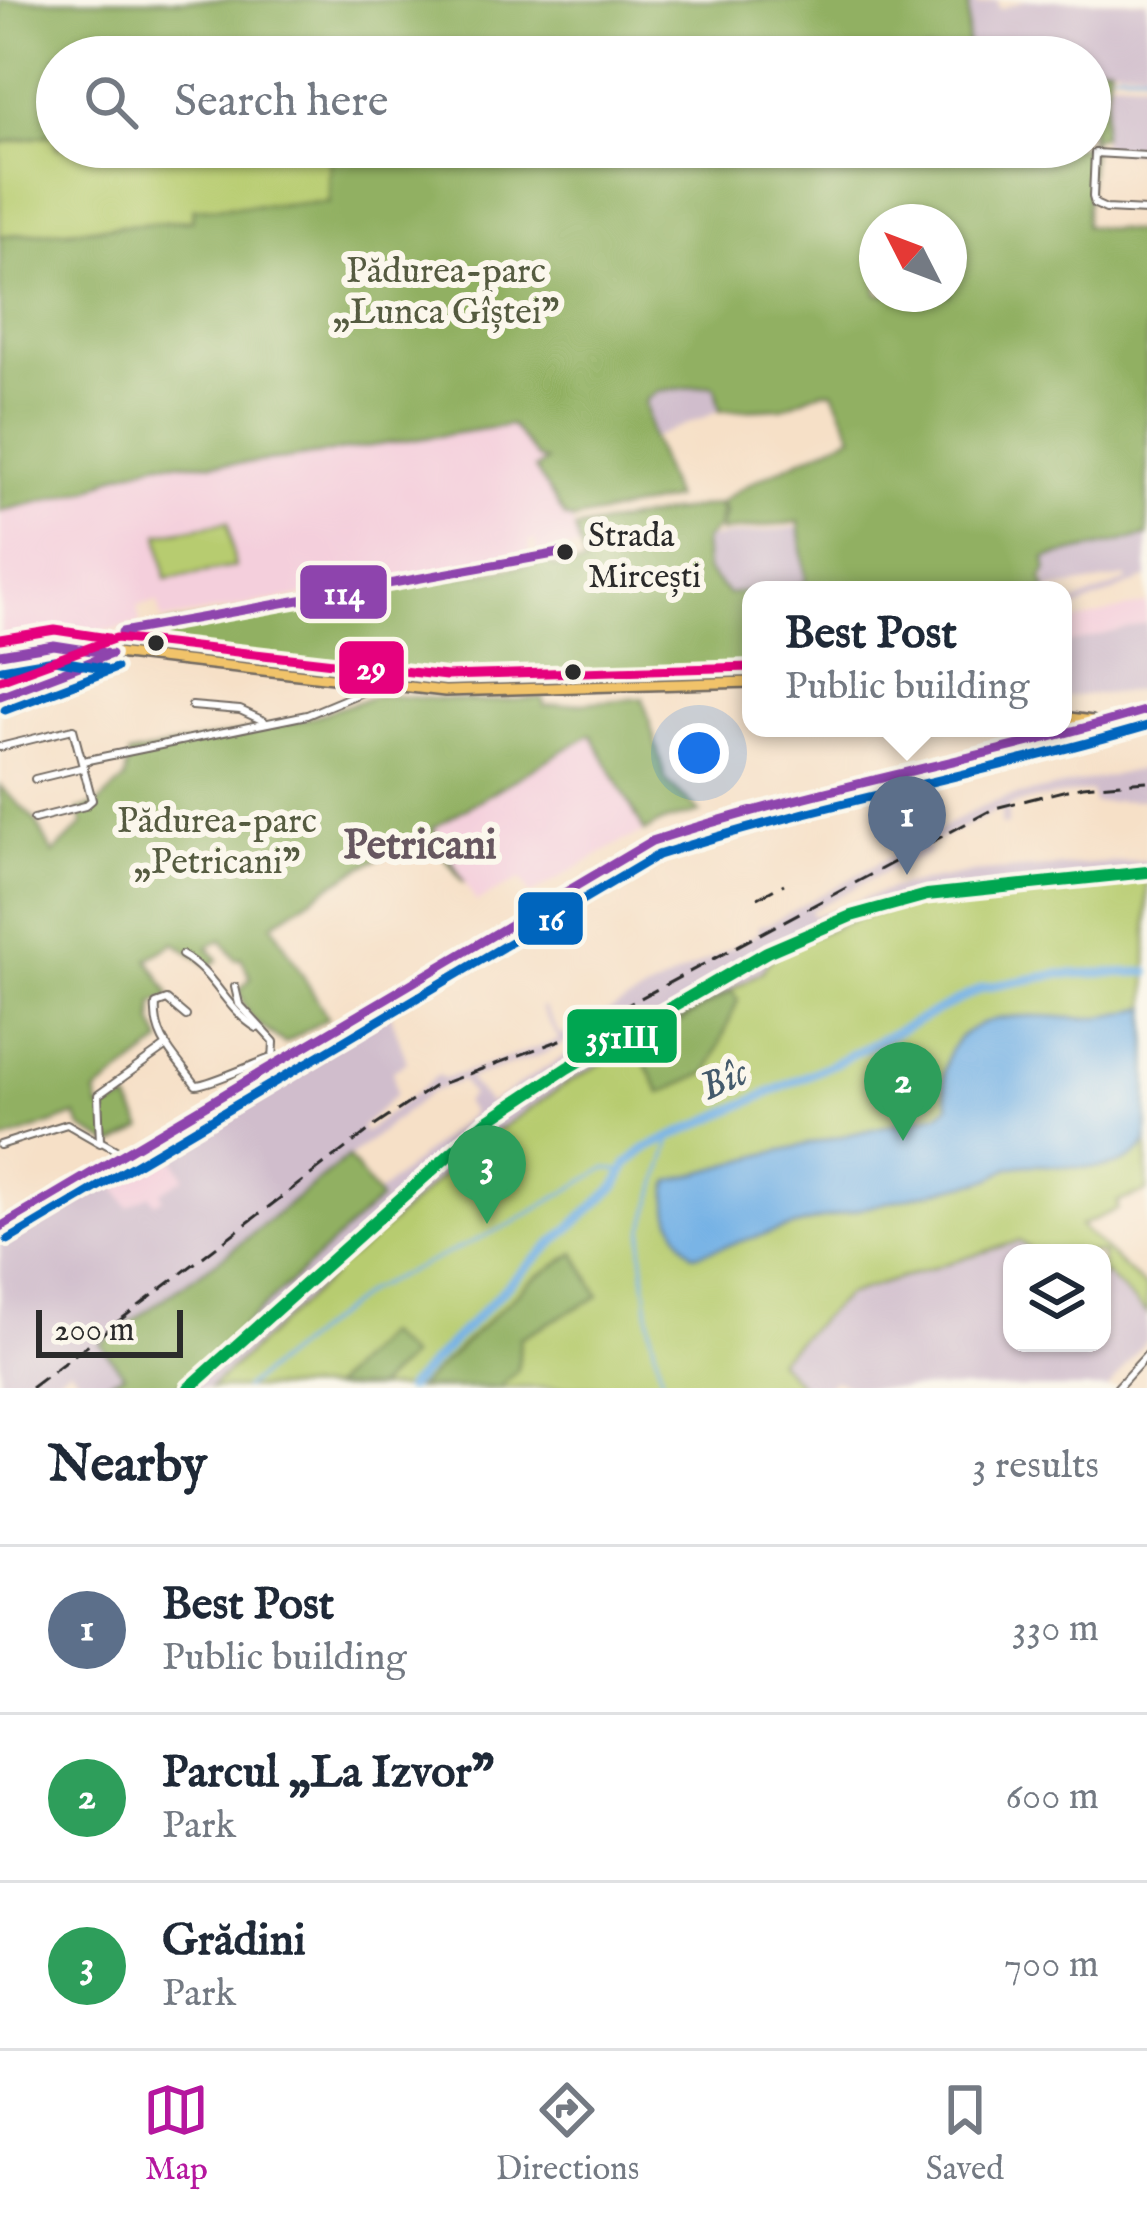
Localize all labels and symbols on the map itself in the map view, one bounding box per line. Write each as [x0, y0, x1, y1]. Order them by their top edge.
north arrow [859, 204, 967, 312]
park label: Pădurea-parc „Lunca Gîștei” [332, 249, 560, 336]
place label: Strada Mircești [588, 516, 701, 599]
marker: Strada Mircești [554, 541, 576, 563]
line badge: 114 [298, 563, 389, 621]
text: 114 [324, 574, 365, 616]
unlabelled marker [145, 632, 167, 654]
line badge: 29 [337, 639, 406, 696]
text: 29 [356, 649, 386, 691]
unlabelled marker [562, 661, 584, 683]
your location [669, 723, 729, 783]
pin: 1 [868, 776, 946, 875]
park label: Pădurea-parc „Petricani” [117, 799, 317, 886]
district label: Petricani [343, 820, 497, 873]
line badge: 16 [516, 890, 585, 947]
text: 16 [538, 900, 565, 942]
line badge: 351Щ [565, 1007, 679, 1065]
text: 351Щ [586, 1018, 658, 1060]
pin: 2 [864, 1042, 942, 1141]
water label: Bîc [693, 1048, 757, 1113]
pin: 3 [448, 1125, 526, 1224]
scale bar [36, 1304, 183, 1357]

